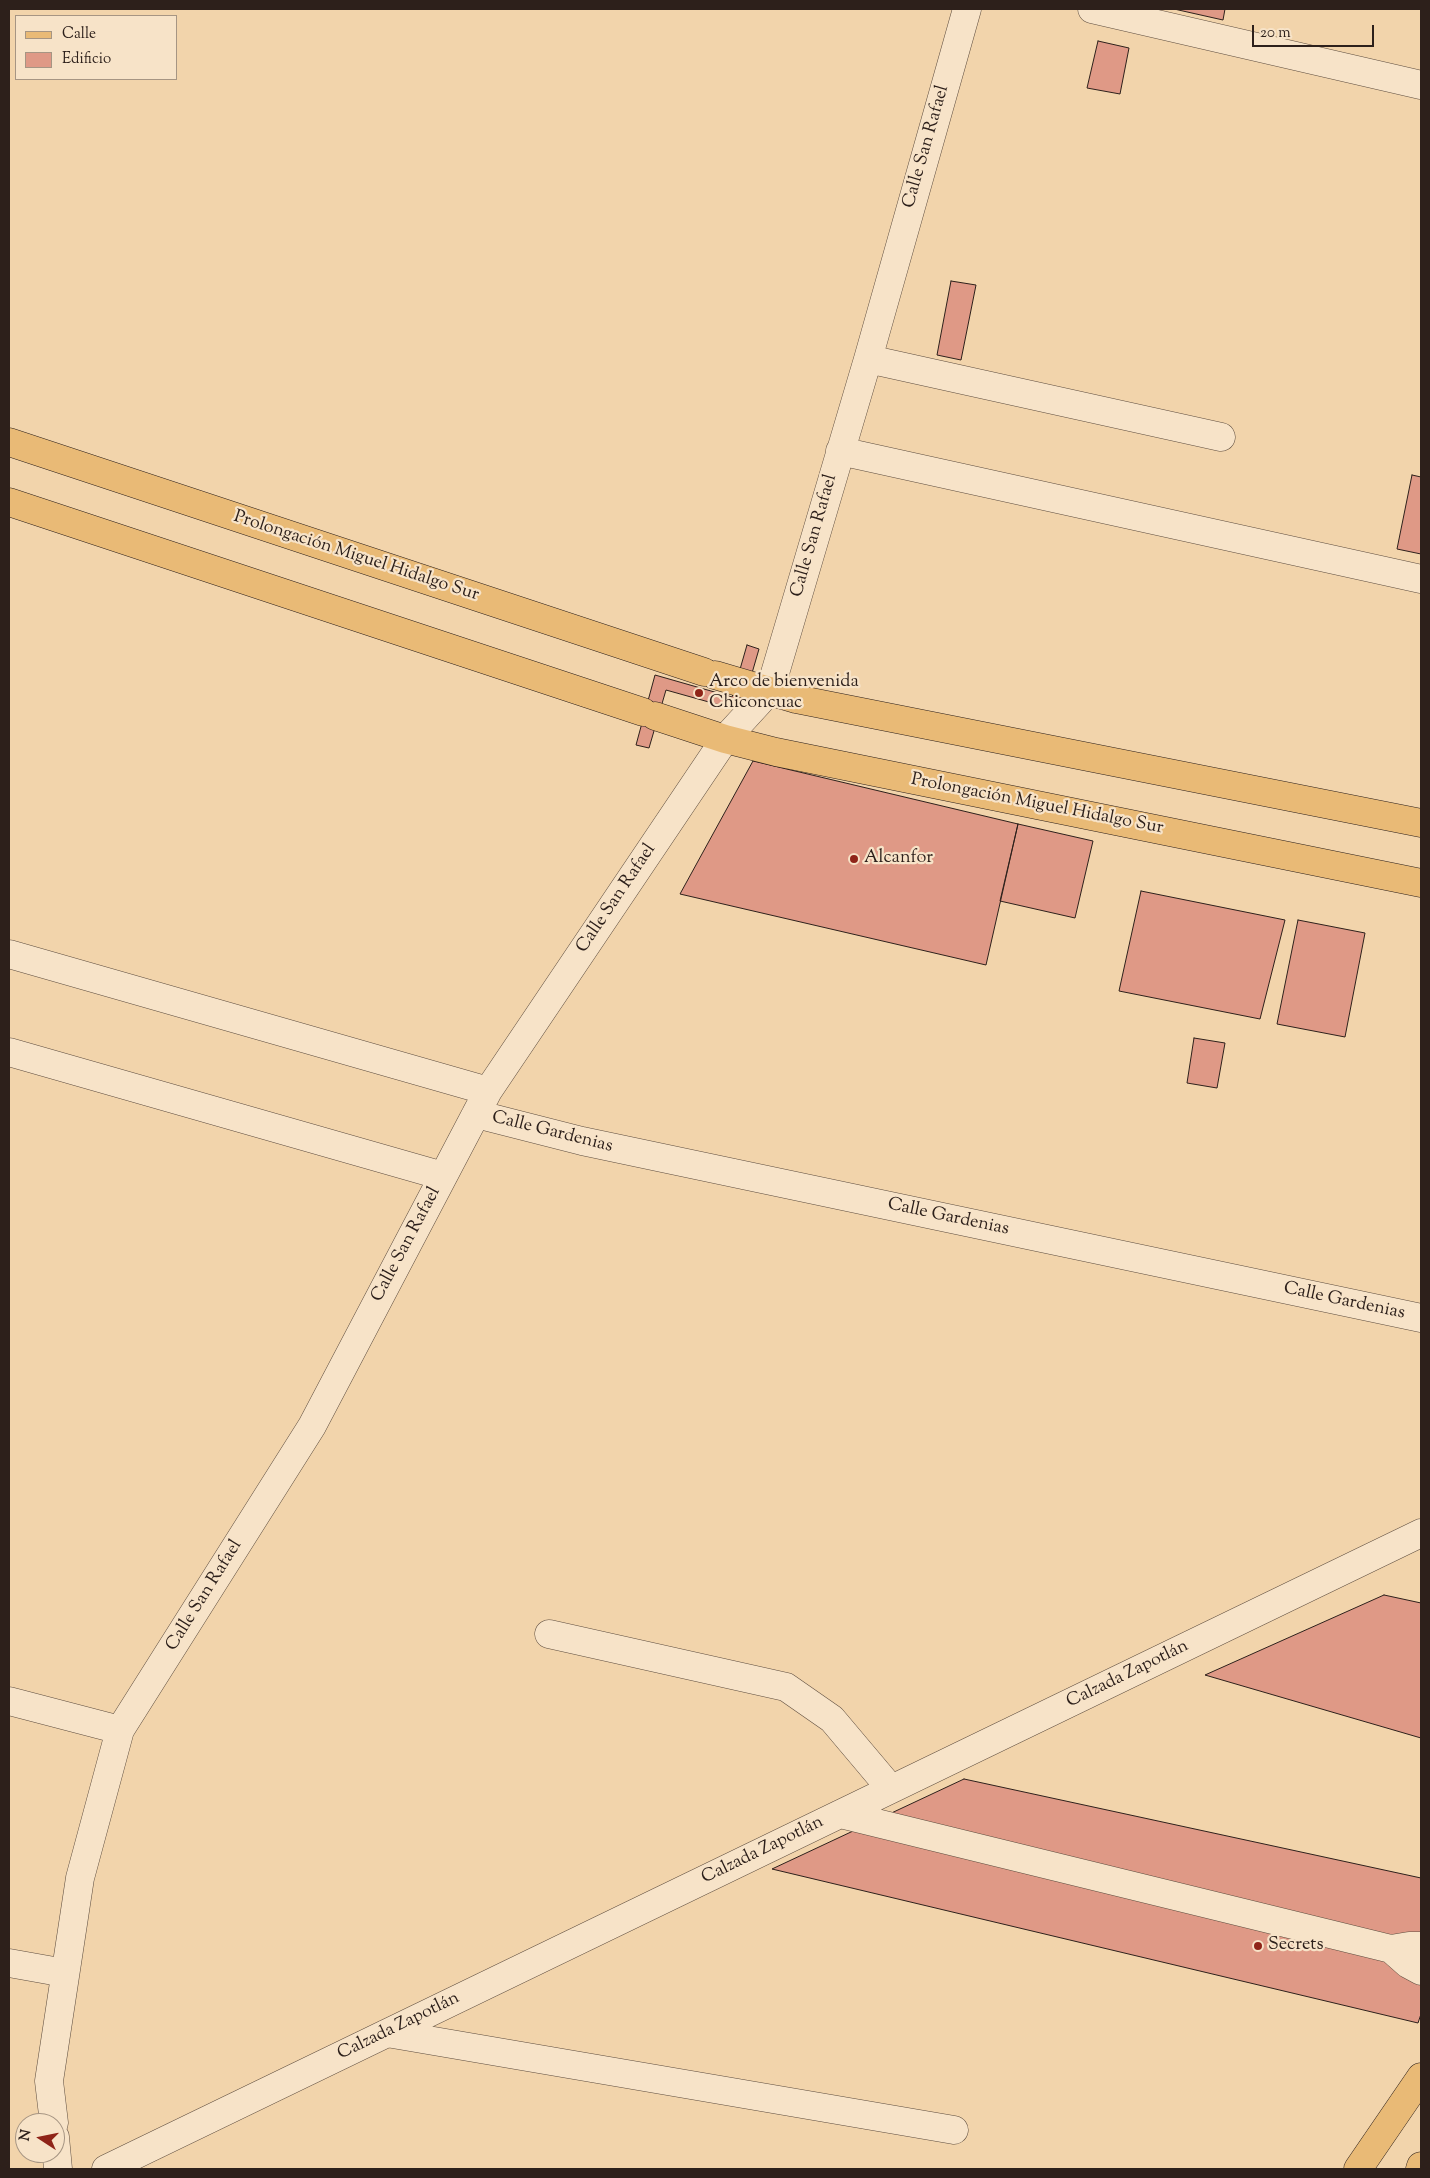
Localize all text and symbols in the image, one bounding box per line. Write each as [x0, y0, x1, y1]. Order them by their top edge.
legend [15, 15, 178, 80]
scale bar [1255, 15, 1378, 47]
text: 20 m [1260, 23, 1291, 44]
text: Calle [62, 24, 96, 45]
text: Edificio [62, 49, 111, 70]
street label: Calle San Rafael [899, 83, 955, 211]
street label: Calle San Rafael [787, 472, 843, 600]
street label: Prolongación Miguel Hidalgo Sur [231, 507, 481, 607]
place label: Arco de bienvenida Chiconcuac [709, 672, 859, 714]
marker: Arco de bienvenida Chiconcuac [693, 687, 705, 699]
street label: Prolongación Miguel Hidalgo Sur [909, 770, 1165, 840]
street label: Calle San Rafael [573, 840, 661, 958]
place label: Alcanfor [864, 848, 933, 870]
marker: Alcanfor [848, 853, 860, 865]
street label: Calle Gardenias [489, 1108, 615, 1158]
street label: Calle San Rafael [368, 1184, 446, 1306]
street label: Calle Gardenias [885, 1195, 1011, 1241]
street label: Calle Gardenias [1281, 1279, 1407, 1325]
street label: Calle San Rafael [162, 1536, 248, 1656]
street label: Calzada Zapotlán [1064, 1636, 1192, 1714]
street label: Calzada Zapotlán [699, 1812, 827, 1890]
place label: Secrets [1268, 1935, 1324, 1957]
marker: Secrets [1252, 1940, 1264, 1952]
street label: Calzada Zapotlán [335, 1988, 463, 2066]
north arrow [15, 2113, 65, 2163]
text: N [15, 2128, 37, 2143]

